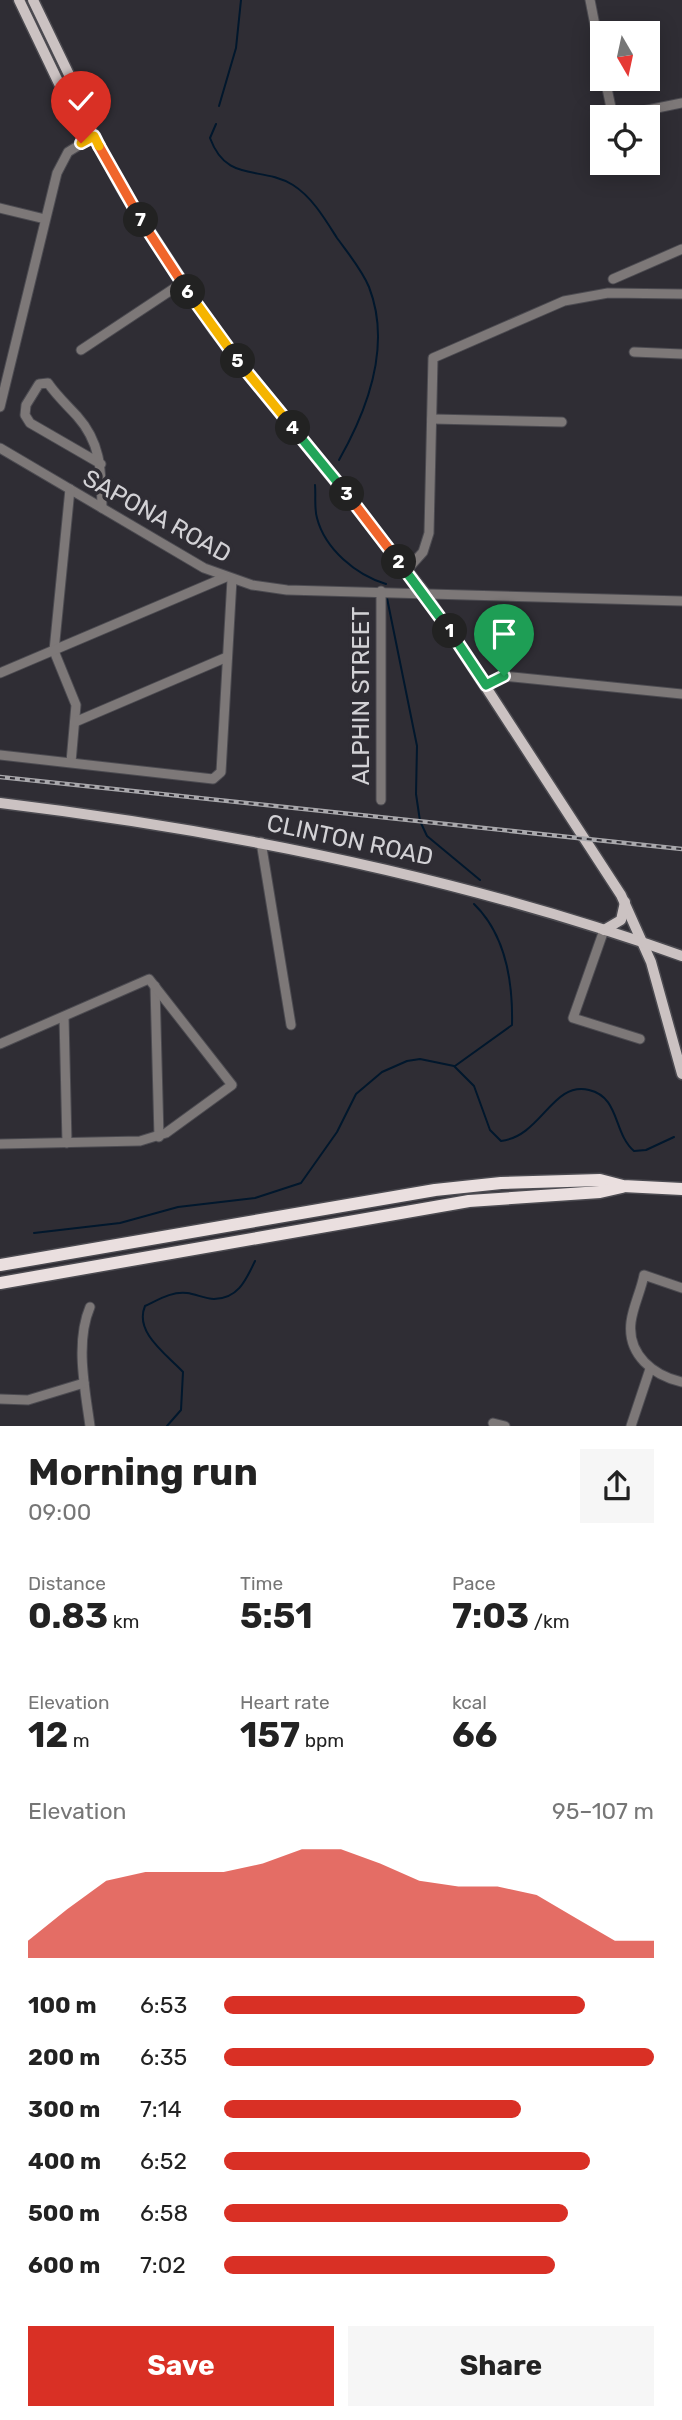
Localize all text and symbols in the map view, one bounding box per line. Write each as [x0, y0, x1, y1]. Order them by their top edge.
north arrow [590, 21, 660, 91]
map controls [590, 21, 660, 175]
pin [51, 71, 111, 143]
icon: check [62, 82, 100, 120]
button: locate [590, 105, 660, 175]
pin: 7 [124, 202, 158, 238]
text: 7 [135, 208, 146, 231]
pin: 6 [170, 274, 206, 310]
text: 6 [181, 280, 194, 303]
pin: 5 [220, 344, 256, 378]
text: 5 [231, 349, 244, 372]
pin: 4 [276, 410, 310, 446]
text: 4 [286, 416, 299, 439]
street label: SAPONA ROAD [78, 464, 236, 568]
pin: 3 [330, 476, 364, 512]
text: 3 [340, 482, 353, 505]
pin: 2 [382, 544, 416, 580]
text: 2 [392, 550, 405, 573]
pin [474, 604, 534, 676]
street label: ALPHIN STREET [347, 607, 375, 785]
pin: 1 [433, 614, 468, 648]
icon: arrive [485, 615, 523, 653]
text: 1 [445, 619, 454, 642]
street label: CLINTON ROAD [264, 809, 436, 871]
text: Morning run [28, 1449, 258, 1495]
button: share [580, 1449, 654, 1523]
text: 09:00 [28, 1498, 91, 1526]
text: Distance [28, 1572, 106, 1595]
text: Time [240, 1572, 283, 1595]
text: Pace [452, 1572, 496, 1595]
text: 0.83 [28, 1595, 108, 1637]
text: 5:51 [240, 1595, 313, 1637]
text: 7:03 [452, 1595, 529, 1637]
text: km [108, 1610, 139, 1633]
text: /km [529, 1610, 570, 1633]
text: Elevation [28, 1691, 109, 1714]
text: Heart rate [240, 1691, 330, 1714]
text: kcal [452, 1691, 487, 1714]
text: 12 [28, 1714, 68, 1756]
text: 157 [240, 1714, 300, 1756]
text: 66 [452, 1714, 498, 1756]
text: m [68, 1729, 90, 1752]
text: bpm [300, 1729, 344, 1752]
text: Elevation [28, 1797, 127, 1825]
text: 95–107 m [552, 1797, 654, 1825]
text: 100 m [28, 1991, 97, 2019]
text: 6:53 [140, 1991, 187, 2019]
text: 200 m [28, 2043, 100, 2071]
text: 6:35 [140, 2043, 187, 2071]
text: 300 m [28, 2095, 100, 2123]
text: 7:14 [140, 2095, 182, 2123]
text: 400 m [28, 2147, 101, 2175]
text: 6:52 [140, 2147, 187, 2175]
text: 500 m [28, 2199, 100, 2227]
text: 6:58 [140, 2199, 188, 2227]
text: 600 m [28, 2251, 100, 2279]
text: 7:02 [140, 2251, 186, 2279]
button: Save [28, 2326, 334, 2406]
button: Share [348, 2326, 654, 2406]

